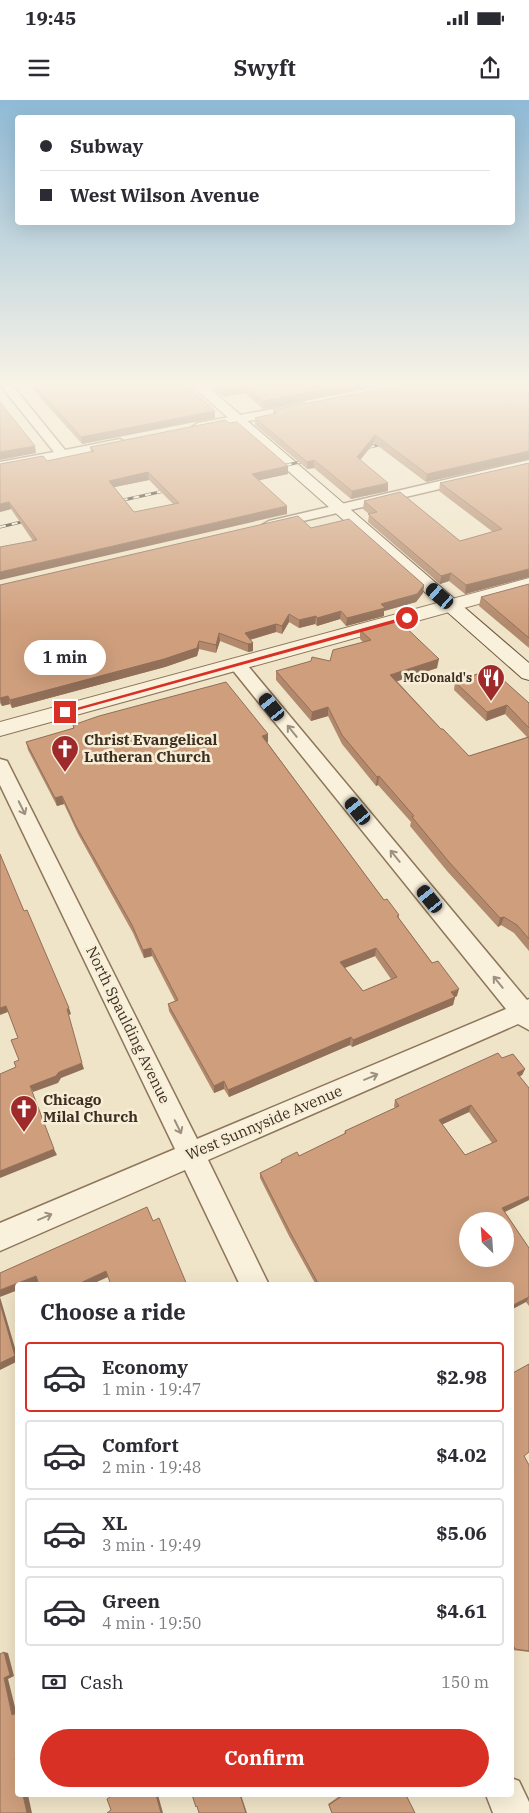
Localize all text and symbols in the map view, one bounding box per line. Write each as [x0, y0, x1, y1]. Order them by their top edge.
text: 19:45 [25, 6, 76, 30]
text: Swyft [233, 53, 296, 82]
icon: menu [25, 54, 53, 82]
icon: share [476, 54, 504, 82]
text: Subway [70, 134, 143, 158]
text: West Wilson Avenue [70, 183, 259, 207]
car [423, 580, 456, 612]
route start [396, 607, 418, 629]
callout: 1 min [24, 640, 106, 674]
text: 1 min [43, 647, 87, 667]
restaurant icon: McDonald's [476, 663, 506, 702]
place label: McDonald's [403, 670, 472, 685]
car [256, 691, 287, 723]
route end [54, 701, 76, 723]
one-way arrow [286, 724, 297, 737]
place label: Christ Evangelical Lutheran Church [84, 730, 218, 766]
church icon: Christ Evangelical Lutheran Church [50, 734, 80, 773]
car [342, 795, 373, 827]
one-way arrow [17, 801, 27, 816]
one-way arrow [389, 850, 400, 863]
car [414, 883, 445, 915]
street label: North Spaulding Avenue [82, 943, 175, 1107]
one-way arrow [493, 976, 504, 989]
one-way arrow [363, 1071, 378, 1081]
street label: West Sunnyside Avenue [183, 1081, 345, 1164]
place label: Chicago Milal Church [43, 1090, 138, 1126]
church icon: Chicago Milal Church [9, 1094, 39, 1133]
one-way arrow [174, 1119, 183, 1134]
one-way arrow [37, 1212, 52, 1222]
north arrow [459, 1212, 514, 1268]
map controls [459, 1212, 514, 1267]
text: Choose a ride [40, 1297, 186, 1326]
icon: car [42, 1355, 87, 1400]
text: Economy [102, 1355, 188, 1379]
text: $2.98 [436, 1365, 487, 1389]
text: 1 min · 19:47 [102, 1379, 201, 1399]
icon: car [42, 1433, 87, 1478]
text: Comfort [102, 1433, 179, 1457]
text: $4.02 [436, 1443, 487, 1467]
text: 2 min · 19:48 [102, 1457, 201, 1477]
icon: car [42, 1511, 87, 1556]
text: XL [102, 1511, 128, 1535]
text: $5.06 [436, 1521, 487, 1545]
text: 3 min · 19:49 [102, 1535, 201, 1555]
icon: car [42, 1589, 87, 1634]
text: Green [102, 1589, 160, 1613]
text: $4.61 [436, 1599, 487, 1623]
text: 4 min · 19:50 [102, 1613, 201, 1633]
icon: cash [40, 1668, 68, 1696]
text: Cash [80, 1670, 124, 1694]
text: 150 m [441, 1672, 489, 1692]
button: Confirm [40, 1729, 489, 1787]

